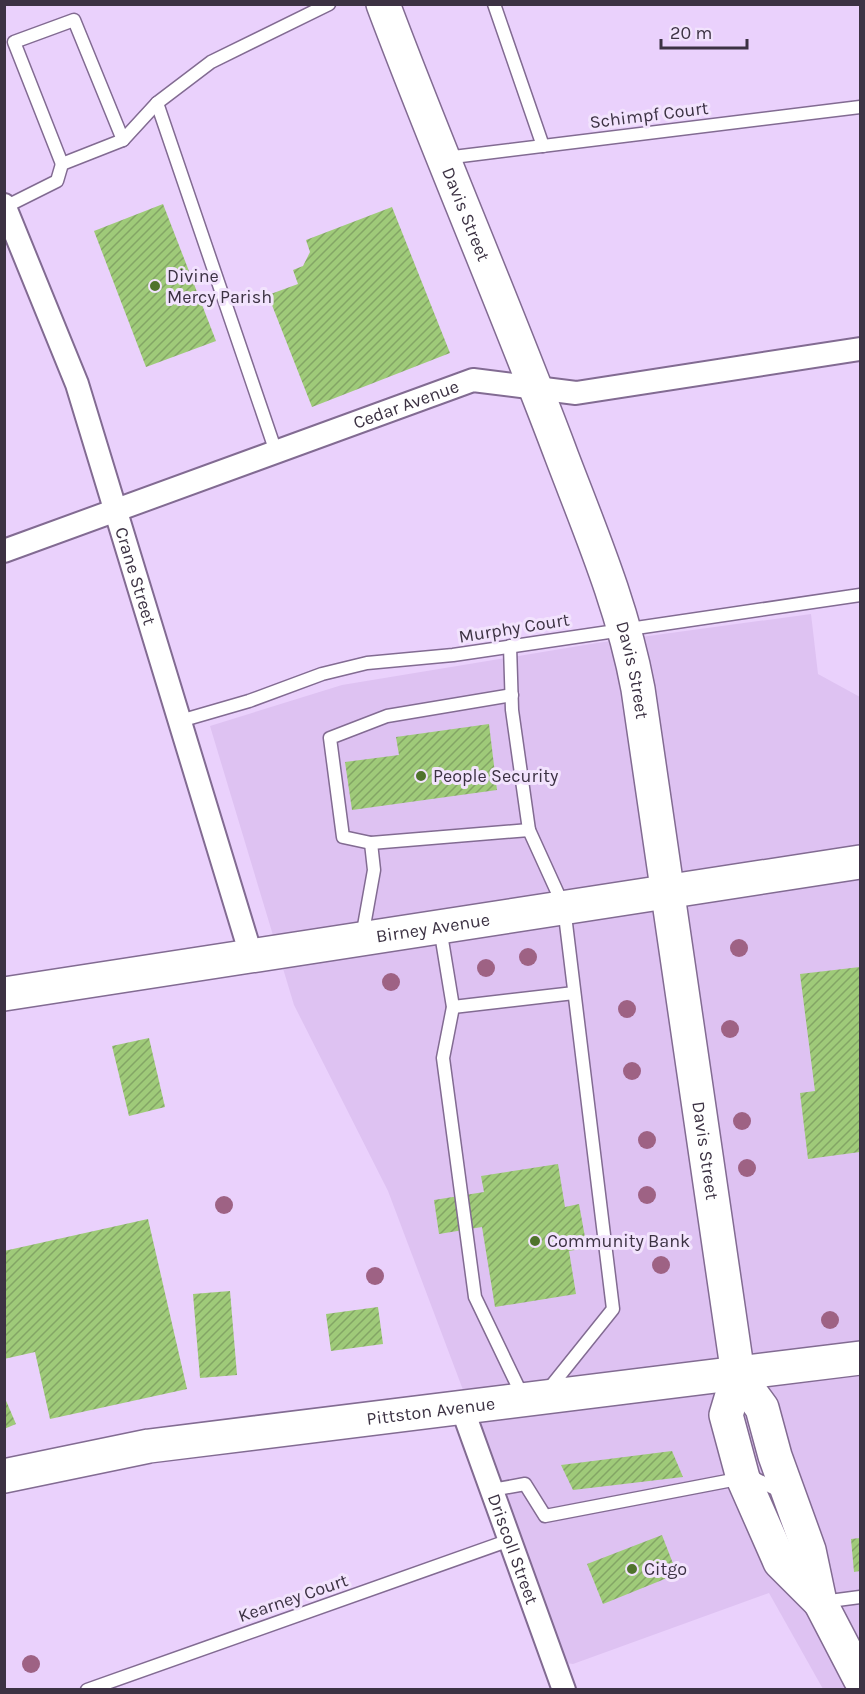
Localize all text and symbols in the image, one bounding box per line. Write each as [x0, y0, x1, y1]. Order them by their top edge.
scale bar [661, 12, 746, 50]
text: 20 m [670, 22, 712, 44]
street label: Schimpf Court [588, 97, 710, 133]
street label: Davis Street [437, 164, 495, 265]
place label: Divine Mercy Parish [167, 265, 272, 308]
marker: Divine Mercy Parish [148, 279, 162, 293]
street label: Cedar Avenue [350, 375, 462, 434]
street label: Crane Street [110, 524, 161, 628]
street label: Murphy Court [457, 608, 571, 648]
street label: Davis Street [611, 619, 653, 721]
place label: People Security [433, 765, 559, 787]
marker: People Security [414, 769, 428, 783]
street label: Birney Avenue [374, 908, 492, 948]
street label: Davis Street [687, 1100, 723, 1202]
place label: Community Bank [547, 1230, 690, 1252]
marker: Community Bank [528, 1234, 542, 1248]
street label: Pittston Avenue [365, 1392, 496, 1430]
street label: Driscoll Street [483, 1491, 543, 1608]
place label: Citgo [644, 1558, 687, 1580]
marker: Citgo [625, 1562, 639, 1576]
street label: Kearney Court [235, 1569, 351, 1627]

